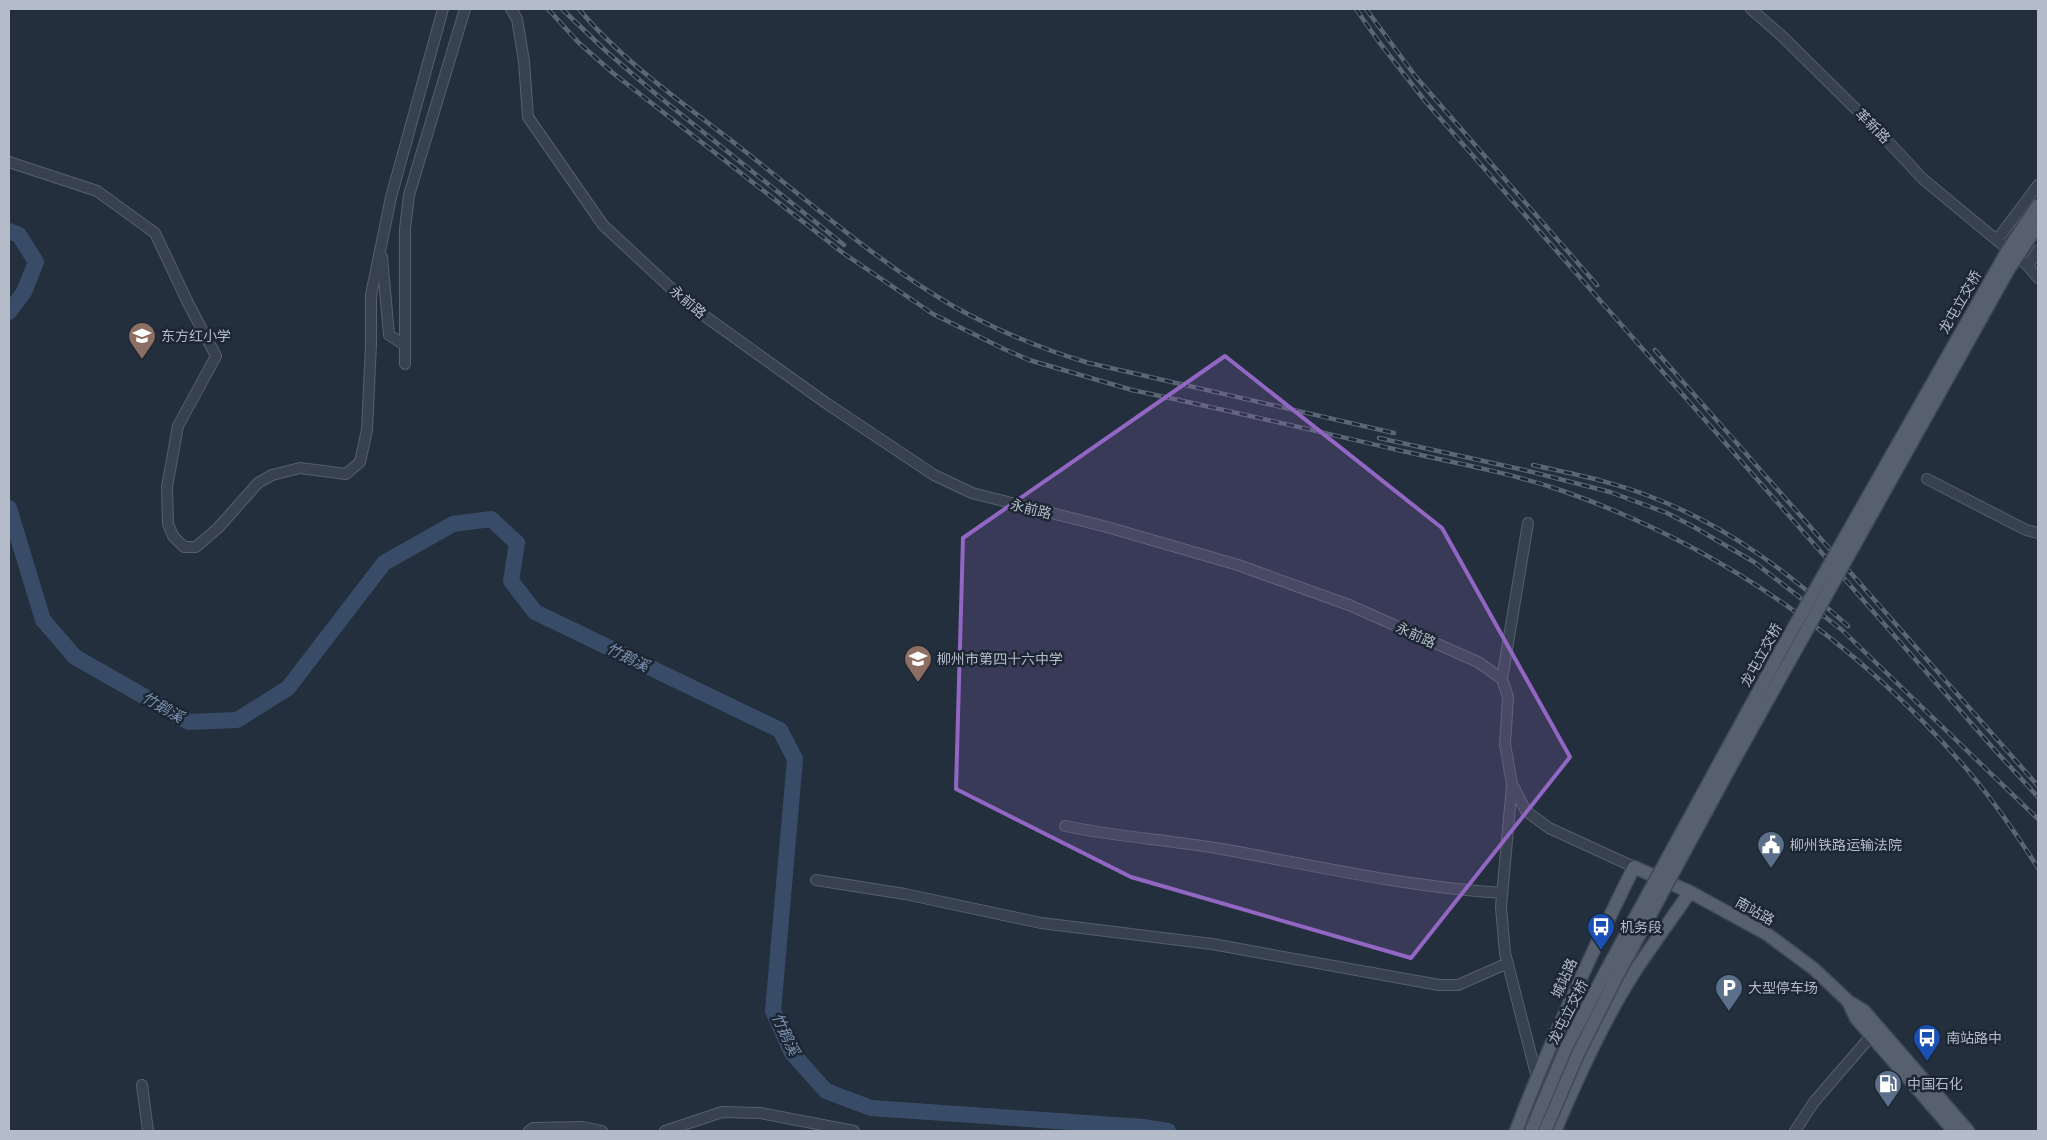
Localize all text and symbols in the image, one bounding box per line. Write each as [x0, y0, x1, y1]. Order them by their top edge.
street label: 革新路 [1852, 105, 1894, 147]
street label: 龙屯立交桥 [1935, 267, 1985, 337]
street label: 永前路 [666, 282, 710, 322]
school or university icon: 东方红小学 [127, 321, 157, 360]
place label: 东方红小学 [161, 327, 231, 345]
street label: 永前路 [1008, 495, 1054, 523]
street label: 永前路 [1393, 618, 1439, 652]
street label: 龙屯立交桥 [1736, 620, 1786, 690]
water label: 竹鹅溪 [604, 639, 654, 676]
school or university icon: 柳州市第四十六中学 [903, 644, 933, 683]
place label: 柳州市第四十六中学 [937, 650, 1063, 668]
water label: 竹鹅溪 [139, 688, 189, 727]
public building icon: 柳州铁路运输法院 [1756, 830, 1786, 869]
place label: 柳州铁路运输法院 [1790, 836, 1902, 854]
street label: 南站路 [1732, 893, 1778, 929]
bus stop icon: 机务段 [1586, 912, 1616, 951]
place label: 机务段 [1620, 918, 1662, 936]
street label: 城站路 [1547, 955, 1581, 1001]
parking icon: 大型停车场 [1714, 973, 1744, 1012]
street label: 龙屯立交桥 [1544, 977, 1592, 1047]
place label: 大型停车场 [1748, 979, 1818, 997]
water label: 竹鹅溪 [768, 1010, 805, 1060]
bus stop icon: 南站路中 [1912, 1023, 1942, 1062]
place label: 南站路中 [1946, 1029, 2002, 1047]
fuel station icon: 中国石化 [1873, 1069, 1903, 1108]
place label: 中国石化 [1907, 1075, 1963, 1093]

